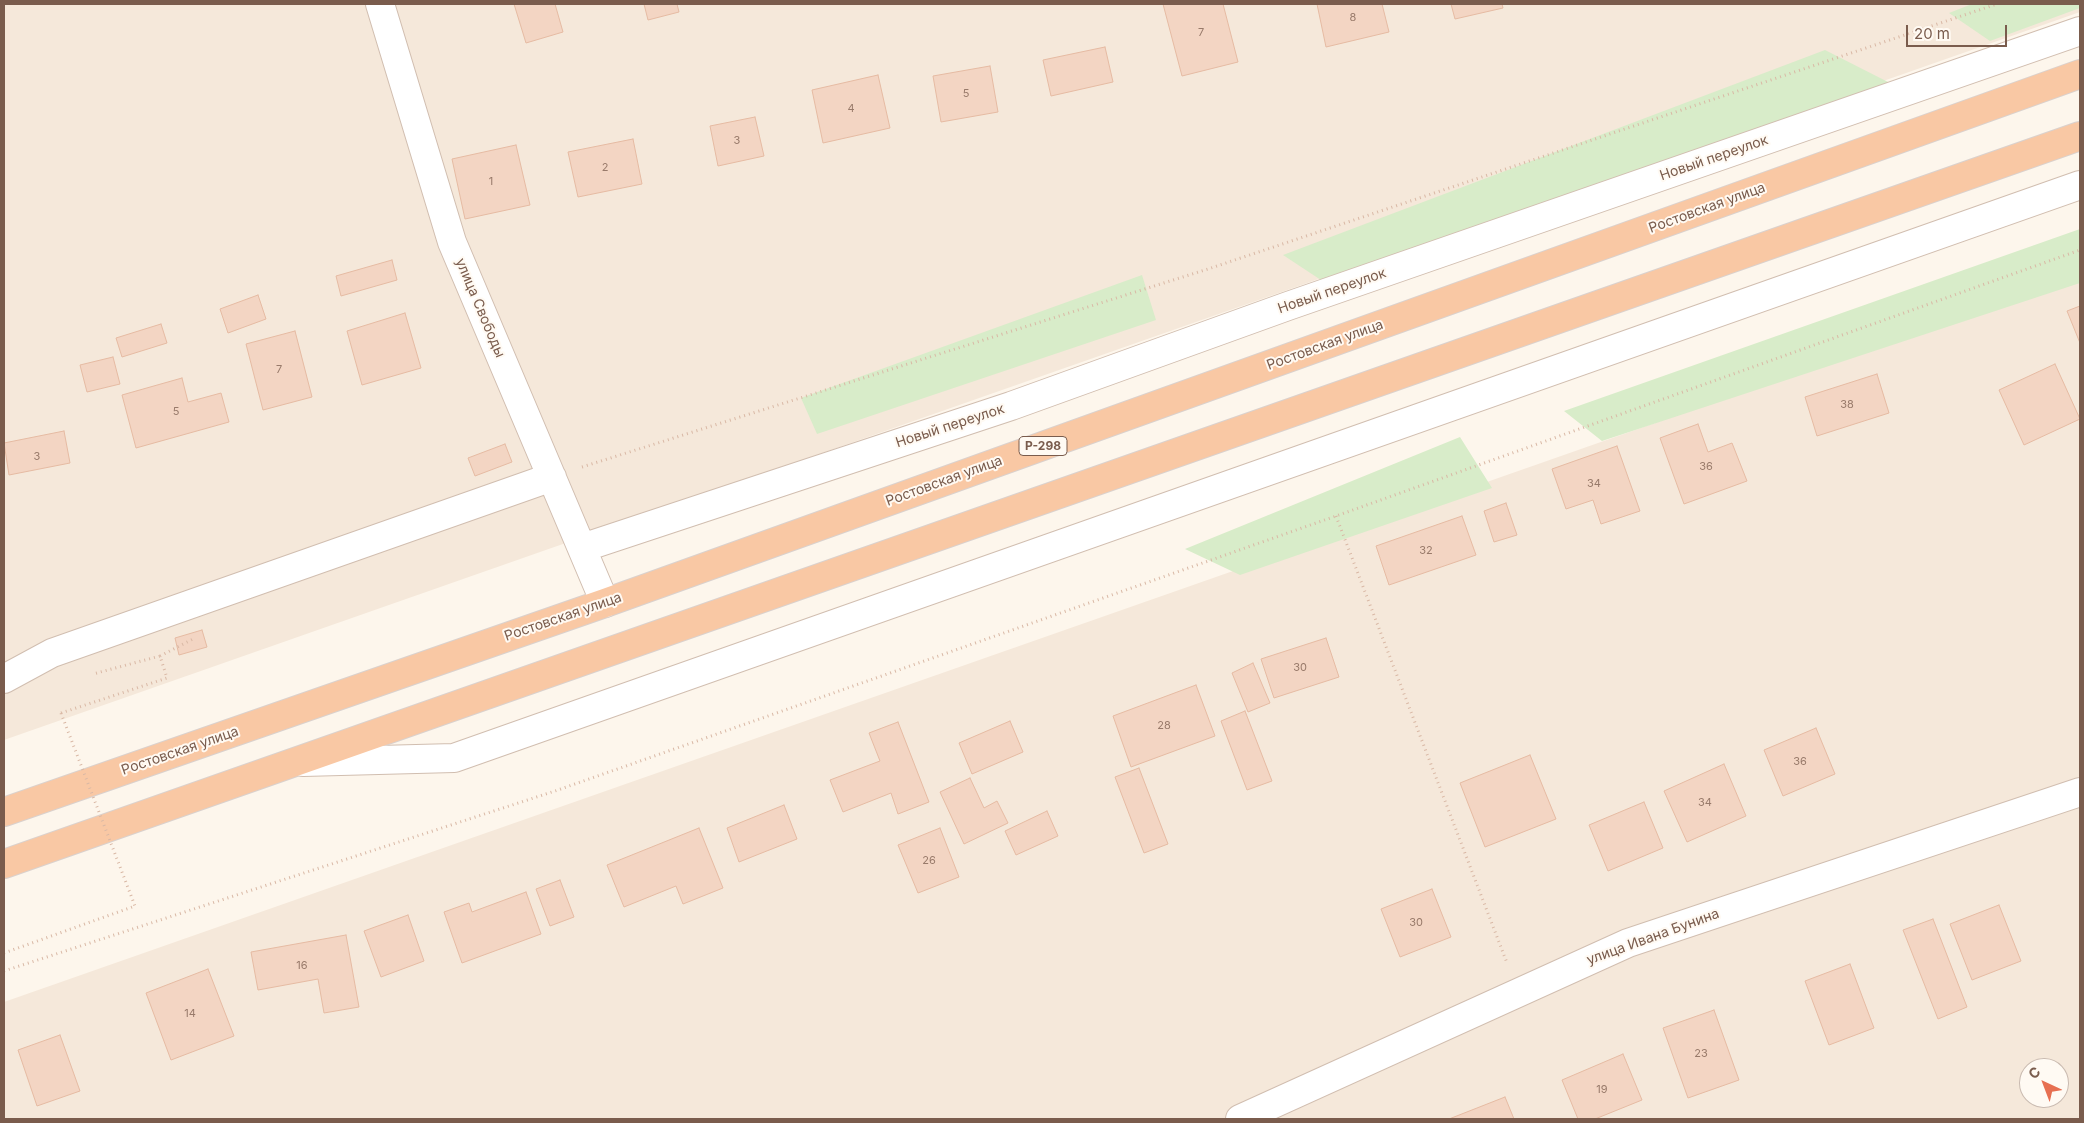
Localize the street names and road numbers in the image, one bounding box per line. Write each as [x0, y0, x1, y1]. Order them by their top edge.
street label: Новый переулок [1658, 132, 1770, 184]
street label: Ростовская улица [1646, 179, 1768, 237]
street label: улица Свободы [452, 256, 508, 360]
street label: Новый переулок [1276, 265, 1388, 317]
street label: Ростовская улица [1264, 316, 1386, 374]
street label: Новый переулок [894, 400, 1006, 452]
road number: Р-298 [1019, 436, 1067, 456]
street label: Ростовская улица [883, 452, 1005, 510]
street label: Ростовская улица [502, 589, 624, 645]
street label: Ростовская улица [119, 723, 241, 779]
street label: улица Ивана Бунина [1584, 905, 1722, 969]

